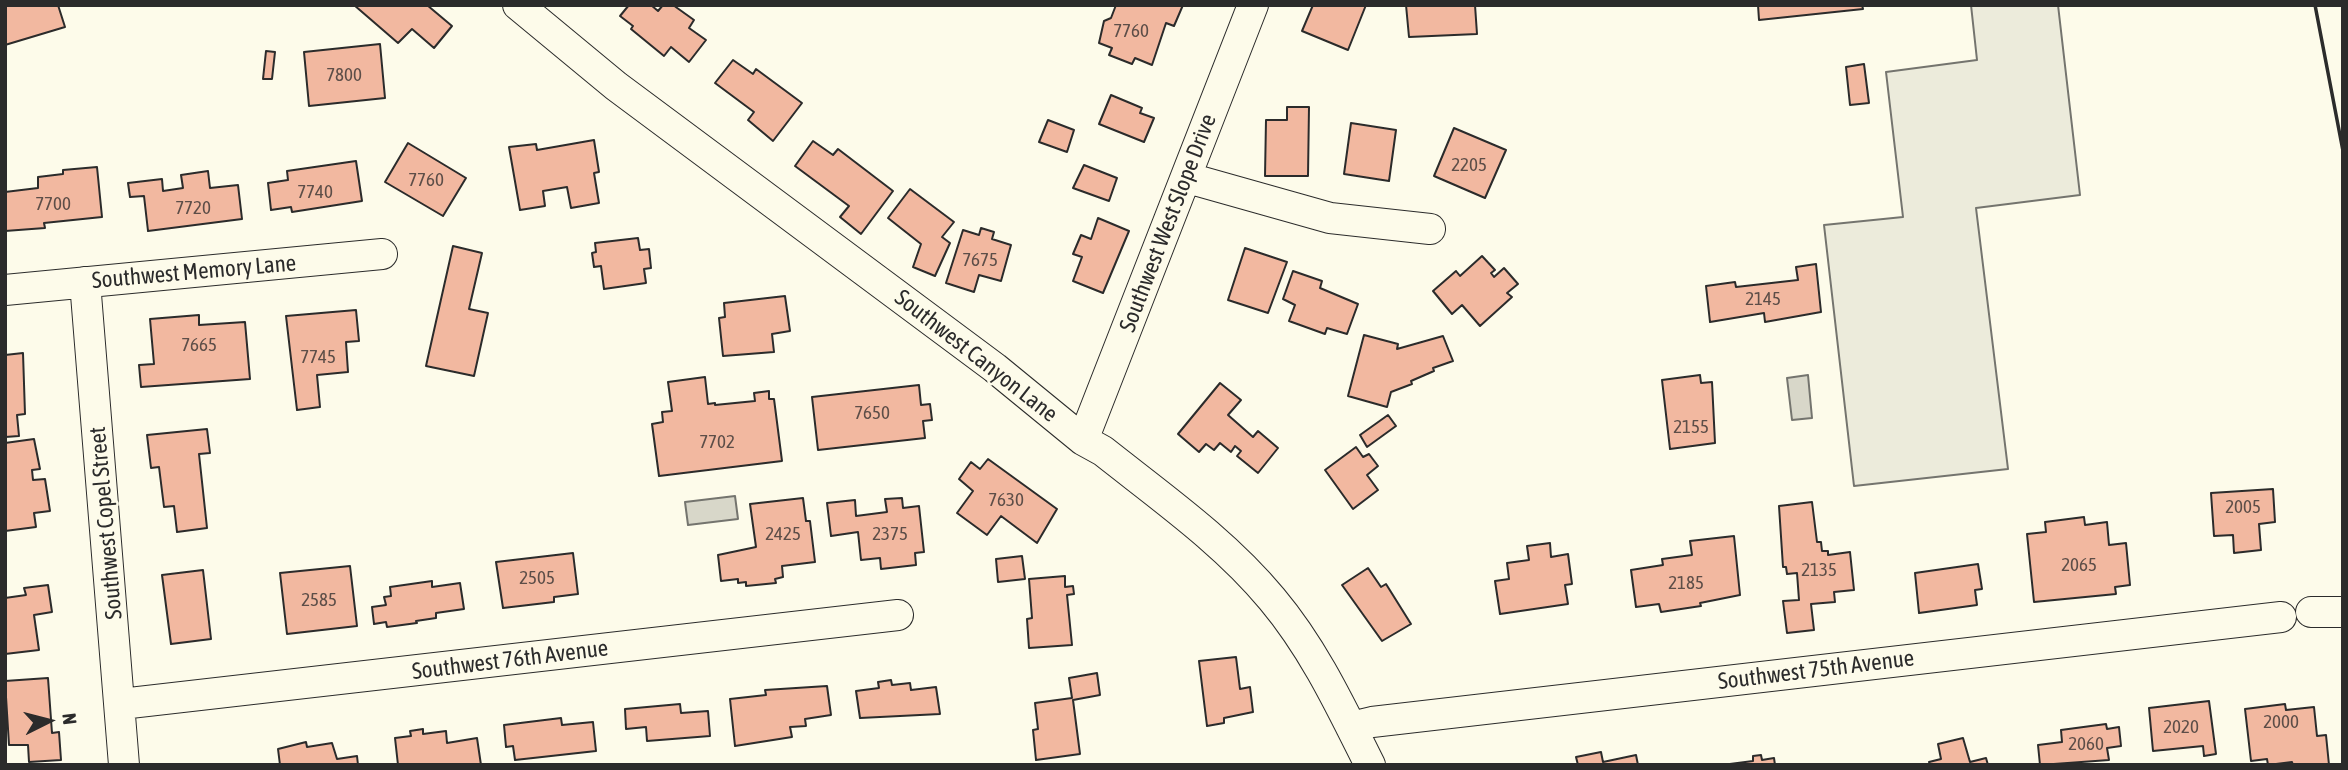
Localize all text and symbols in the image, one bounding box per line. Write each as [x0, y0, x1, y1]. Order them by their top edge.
house number: 7760 [1113, 20, 1149, 42]
house number: 7800 [326, 64, 362, 86]
street label: Southwest West Slope Drive [1114, 110, 1222, 336]
house number: 2205 [1451, 154, 1487, 176]
house number: 7760 [408, 169, 444, 191]
house number: 7740 [297, 181, 333, 203]
house number: 7700 [35, 193, 71, 215]
house number: 7720 [175, 197, 211, 219]
street label: Southwest Memory Lane [91, 249, 297, 295]
house number: 7675 [962, 249, 998, 271]
street label: Southwest Canyon Lane [889, 284, 1063, 428]
house number: 2145 [1745, 288, 1781, 310]
house number: 7665 [181, 334, 217, 356]
house number: 7745 [300, 346, 336, 368]
house number: 7650 [854, 402, 890, 424]
house number: 2155 [1673, 416, 1709, 438]
street label: Southwest Copel Street [84, 425, 128, 621]
house number: 7702 [699, 431, 735, 453]
house number: 7630 [988, 489, 1024, 511]
house number: 2005 [2225, 496, 2261, 518]
house number: 2425 [765, 523, 801, 545]
house number: 2375 [872, 523, 908, 545]
house number: 2065 [2061, 554, 2097, 576]
house number: 2135 [1801, 559, 1837, 581]
house number: 2505 [519, 567, 555, 589]
house number: 2185 [1668, 572, 1704, 594]
house number: 2585 [301, 589, 337, 611]
street label: Southwest 76th Avenue [410, 634, 610, 686]
street label: Southwest 75th Avenue [1716, 644, 1916, 696]
north arrow [14, 686, 84, 756]
house number: 2000 [2263, 711, 2299, 733]
text: N [58, 712, 81, 726]
house number: 2020 [2163, 716, 2199, 738]
house number: 2060 [2068, 733, 2104, 755]

